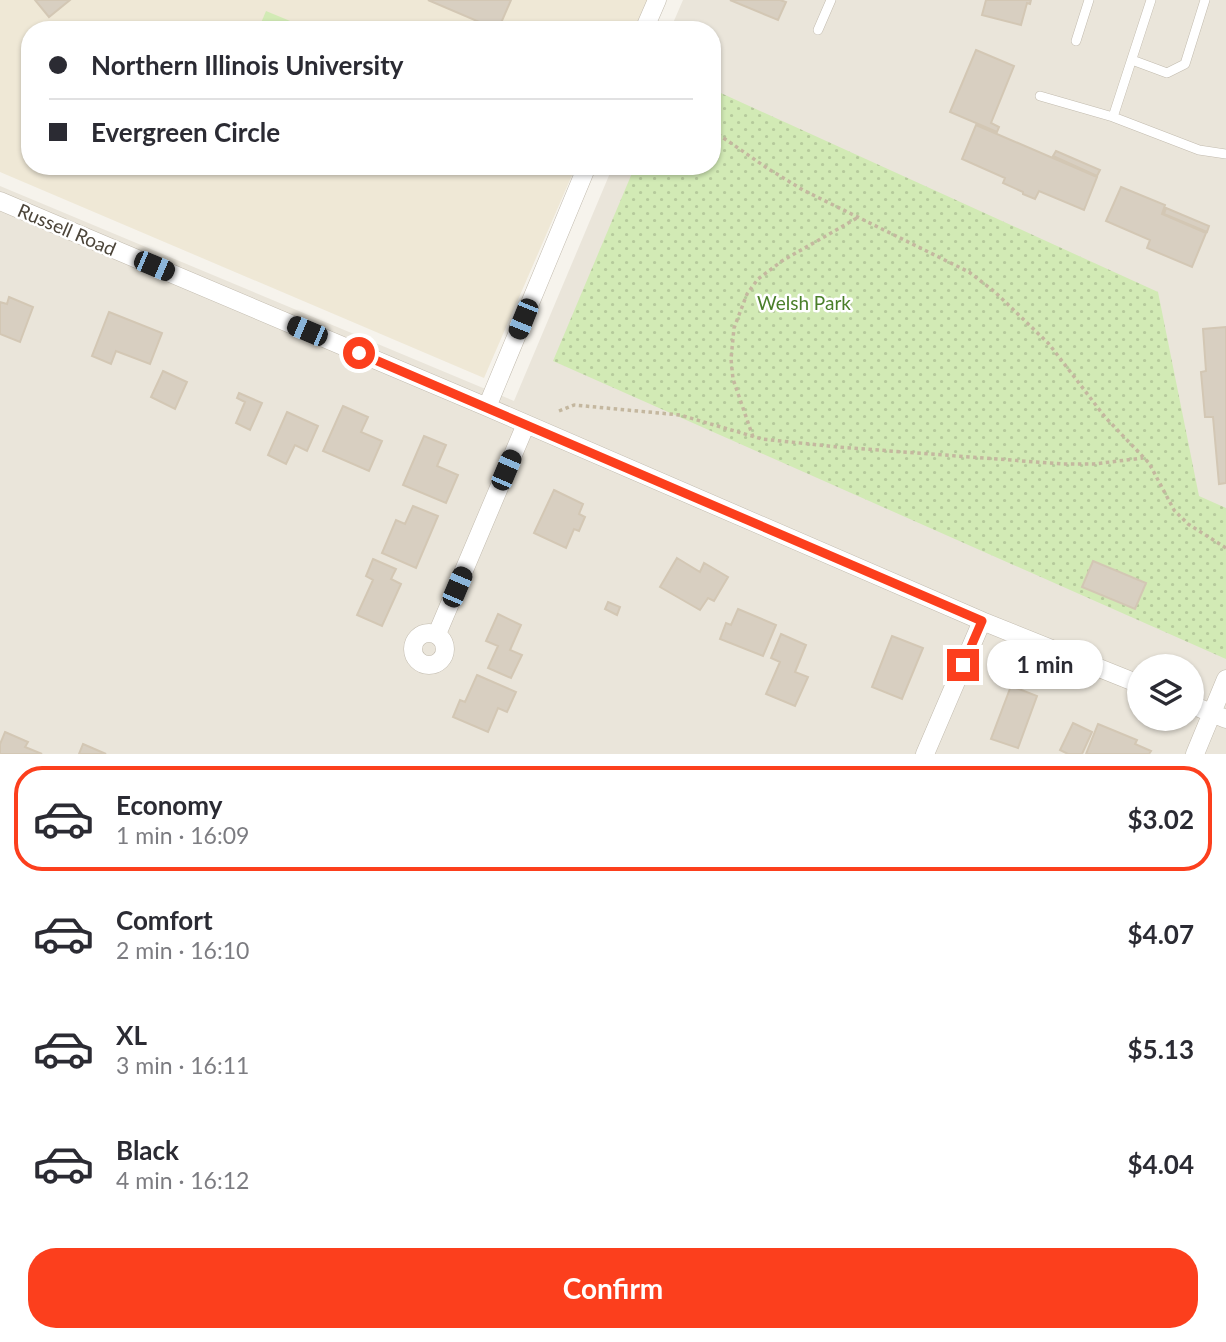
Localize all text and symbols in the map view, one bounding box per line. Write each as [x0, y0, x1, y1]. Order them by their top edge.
text: Northern Illinois University [91, 49, 404, 81]
text: Evergreen Circle [91, 116, 280, 148]
street label: Russell Road [14, 198, 120, 260]
car [131, 248, 178, 284]
park label: Welsh Park [757, 291, 851, 314]
car [506, 296, 541, 342]
car [284, 313, 331, 349]
route start [343, 337, 375, 369]
car [489, 447, 524, 493]
car [440, 564, 475, 610]
callout: 1 min [988, 640, 1103, 690]
route end [947, 649, 979, 681]
text: 1 min [1016, 650, 1074, 678]
map controls [1127, 654, 1204, 731]
button: layers [1127, 654, 1204, 731]
icon: car [32, 787, 95, 850]
text: Economy [116, 789, 222, 821]
text: $3.02 [1128, 803, 1194, 835]
text: 1 min · 16:09 [116, 821, 249, 849]
icon: car [32, 902, 95, 965]
text: Comfort [116, 904, 213, 936]
text: $4.07 [1128, 918, 1194, 950]
text: 2 min · 16:10 [116, 936, 249, 964]
icon: car [32, 1017, 95, 1080]
text: XL [116, 1019, 147, 1051]
text: $5.13 [1128, 1033, 1194, 1065]
text: 3 min · 16:11 [116, 1051, 249, 1079]
icon: car [32, 1132, 95, 1195]
text: Black [116, 1134, 179, 1166]
text: $4.04 [1128, 1148, 1194, 1180]
text: 4 min · 16:12 [116, 1166, 249, 1194]
button: Confirm [28, 1248, 1198, 1328]

